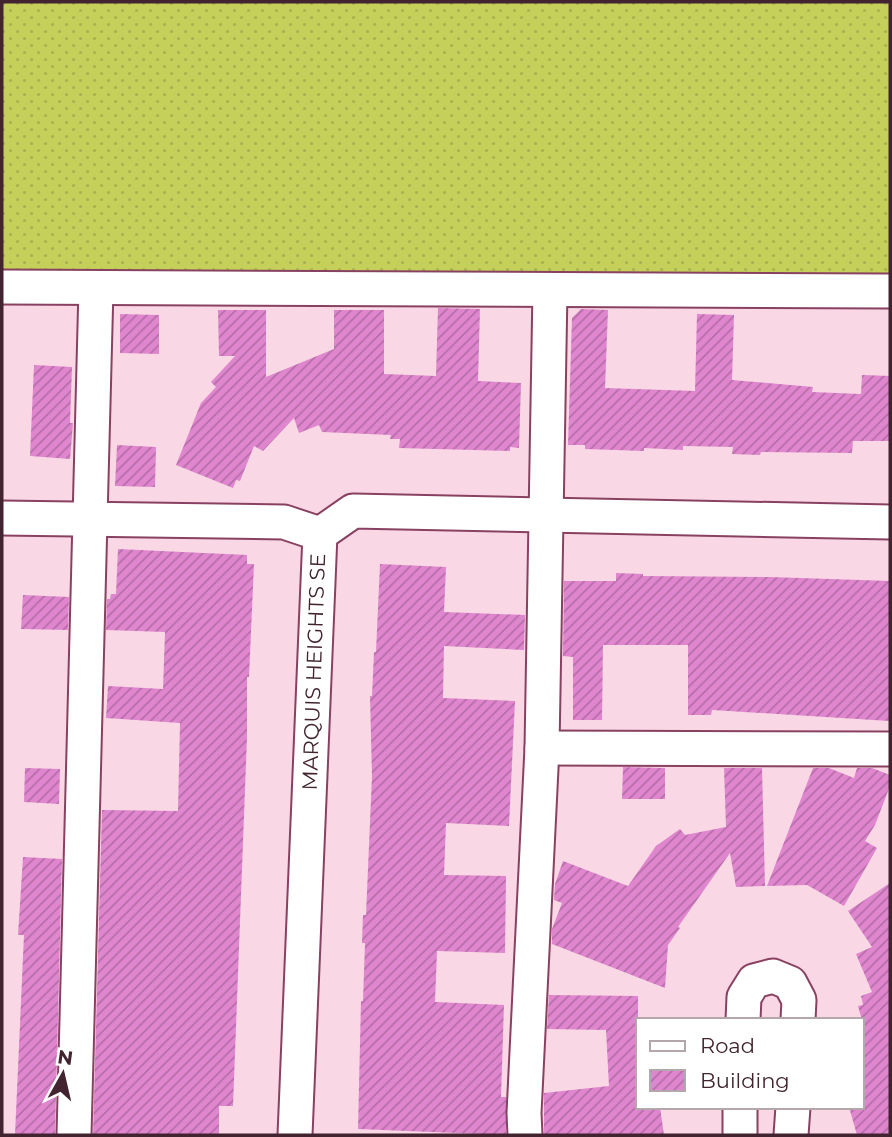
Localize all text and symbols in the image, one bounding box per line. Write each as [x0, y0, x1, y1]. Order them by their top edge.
street label: MARQUIS HEIGHTS SE [297, 553, 330, 791]
legend [636, 1018, 864, 1109]
text: Road [700, 1033, 755, 1058]
north arrow [28, 1039, 98, 1109]
text: N [56, 1045, 75, 1070]
text: Building [700, 1068, 790, 1093]

